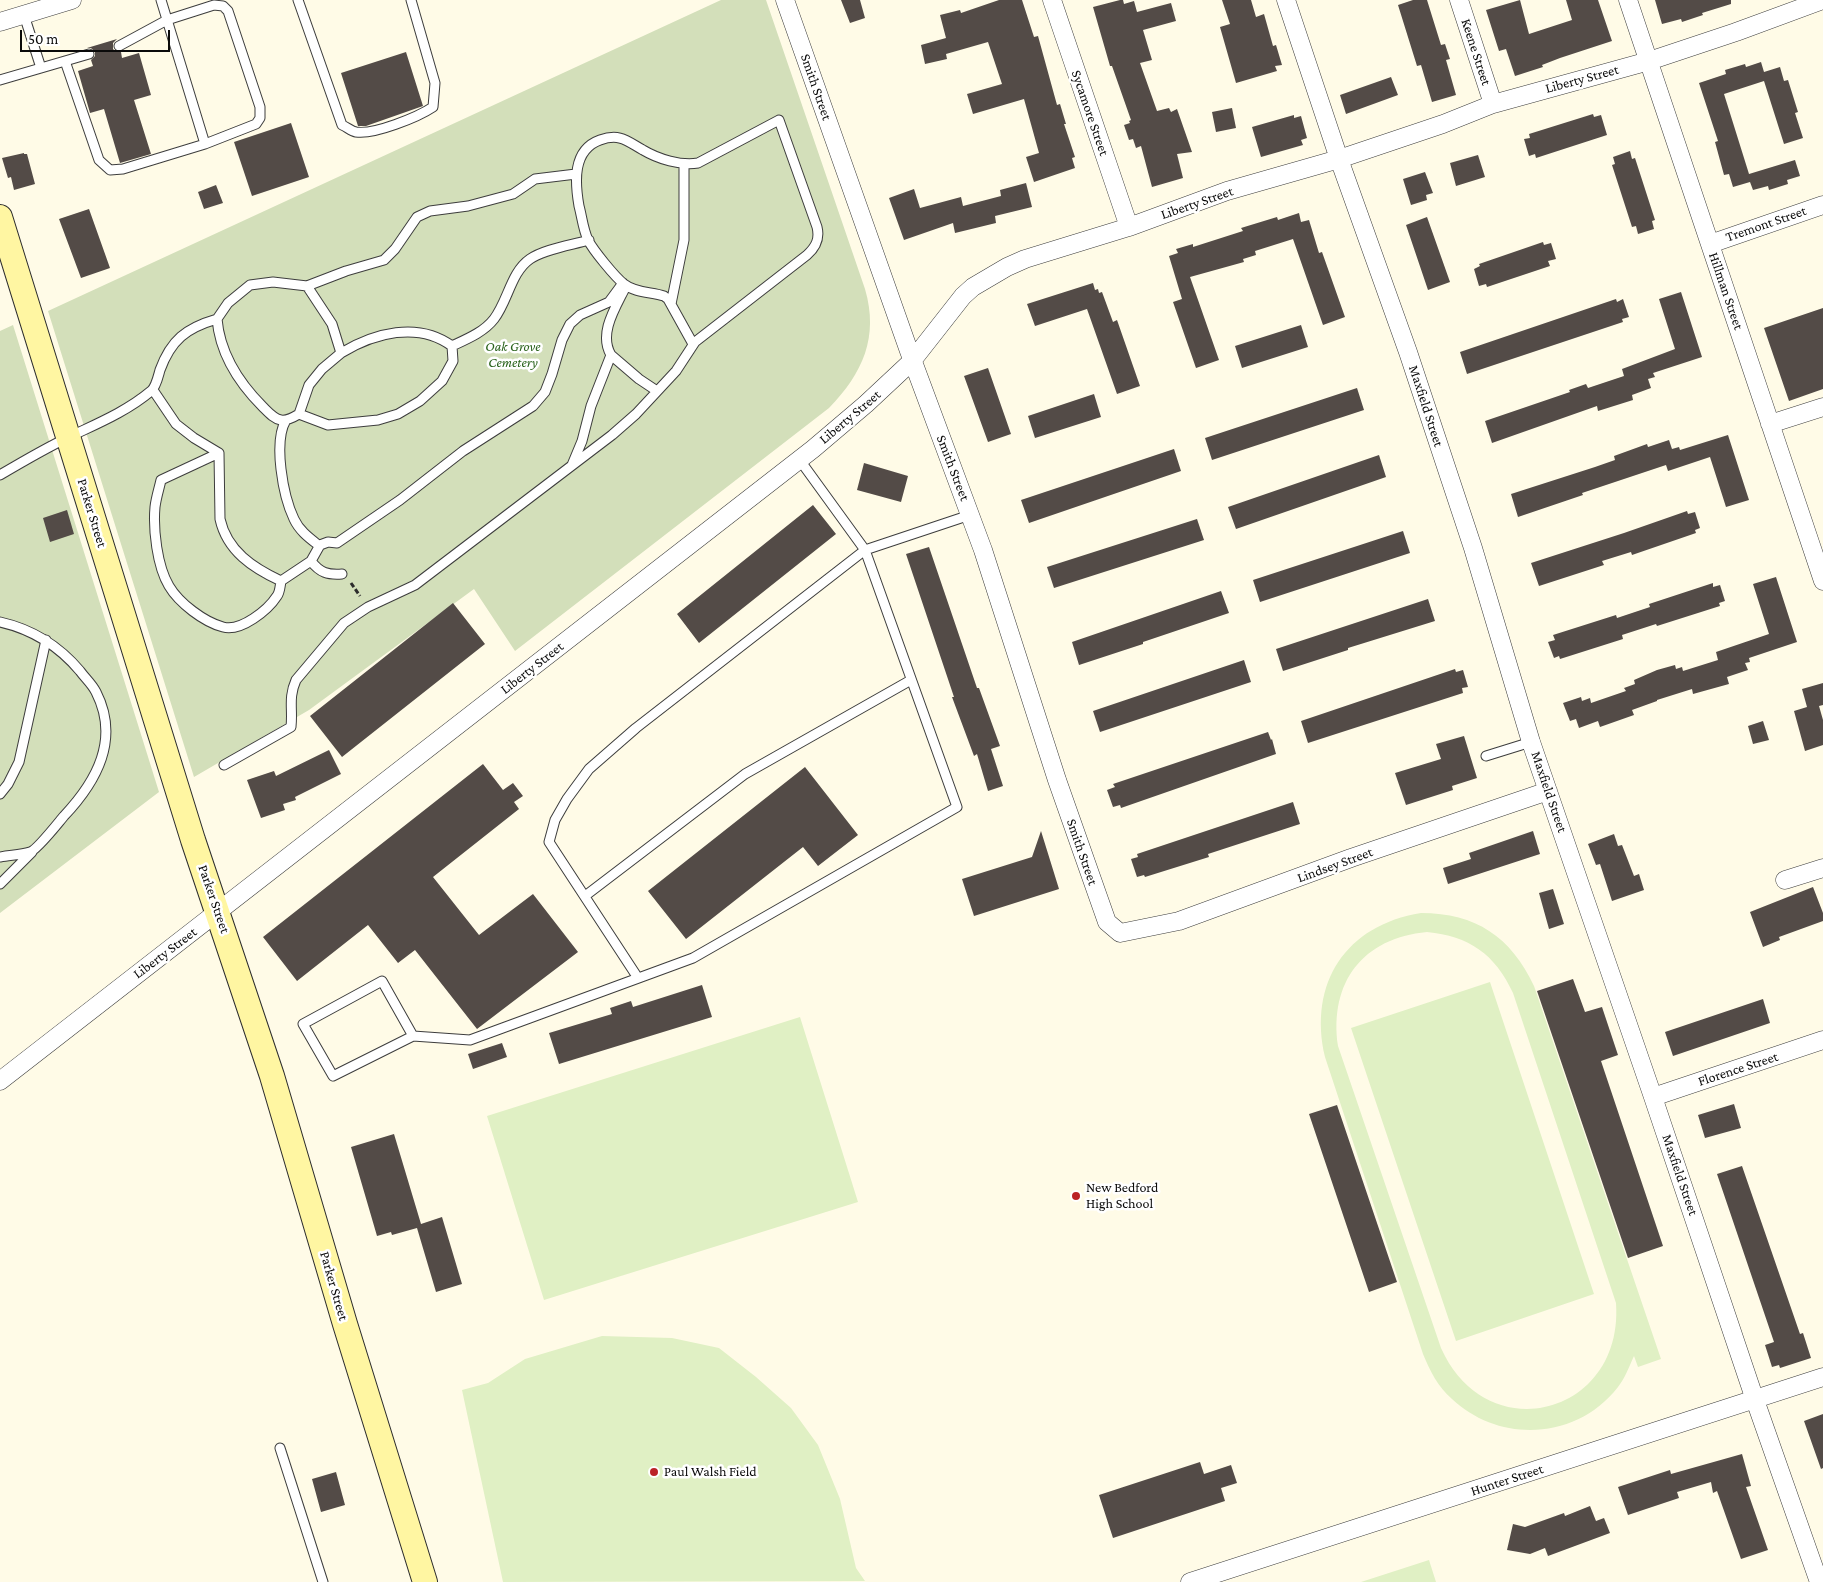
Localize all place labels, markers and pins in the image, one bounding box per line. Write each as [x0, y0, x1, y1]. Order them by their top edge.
place label: New Bedford High School [1086, 1180, 1158, 1212]
marker: New Bedford High School [1070, 1190, 1082, 1202]
place label: Paul Walsh Field [664, 1464, 757, 1480]
marker: Paul Walsh Field [648, 1466, 660, 1478]

